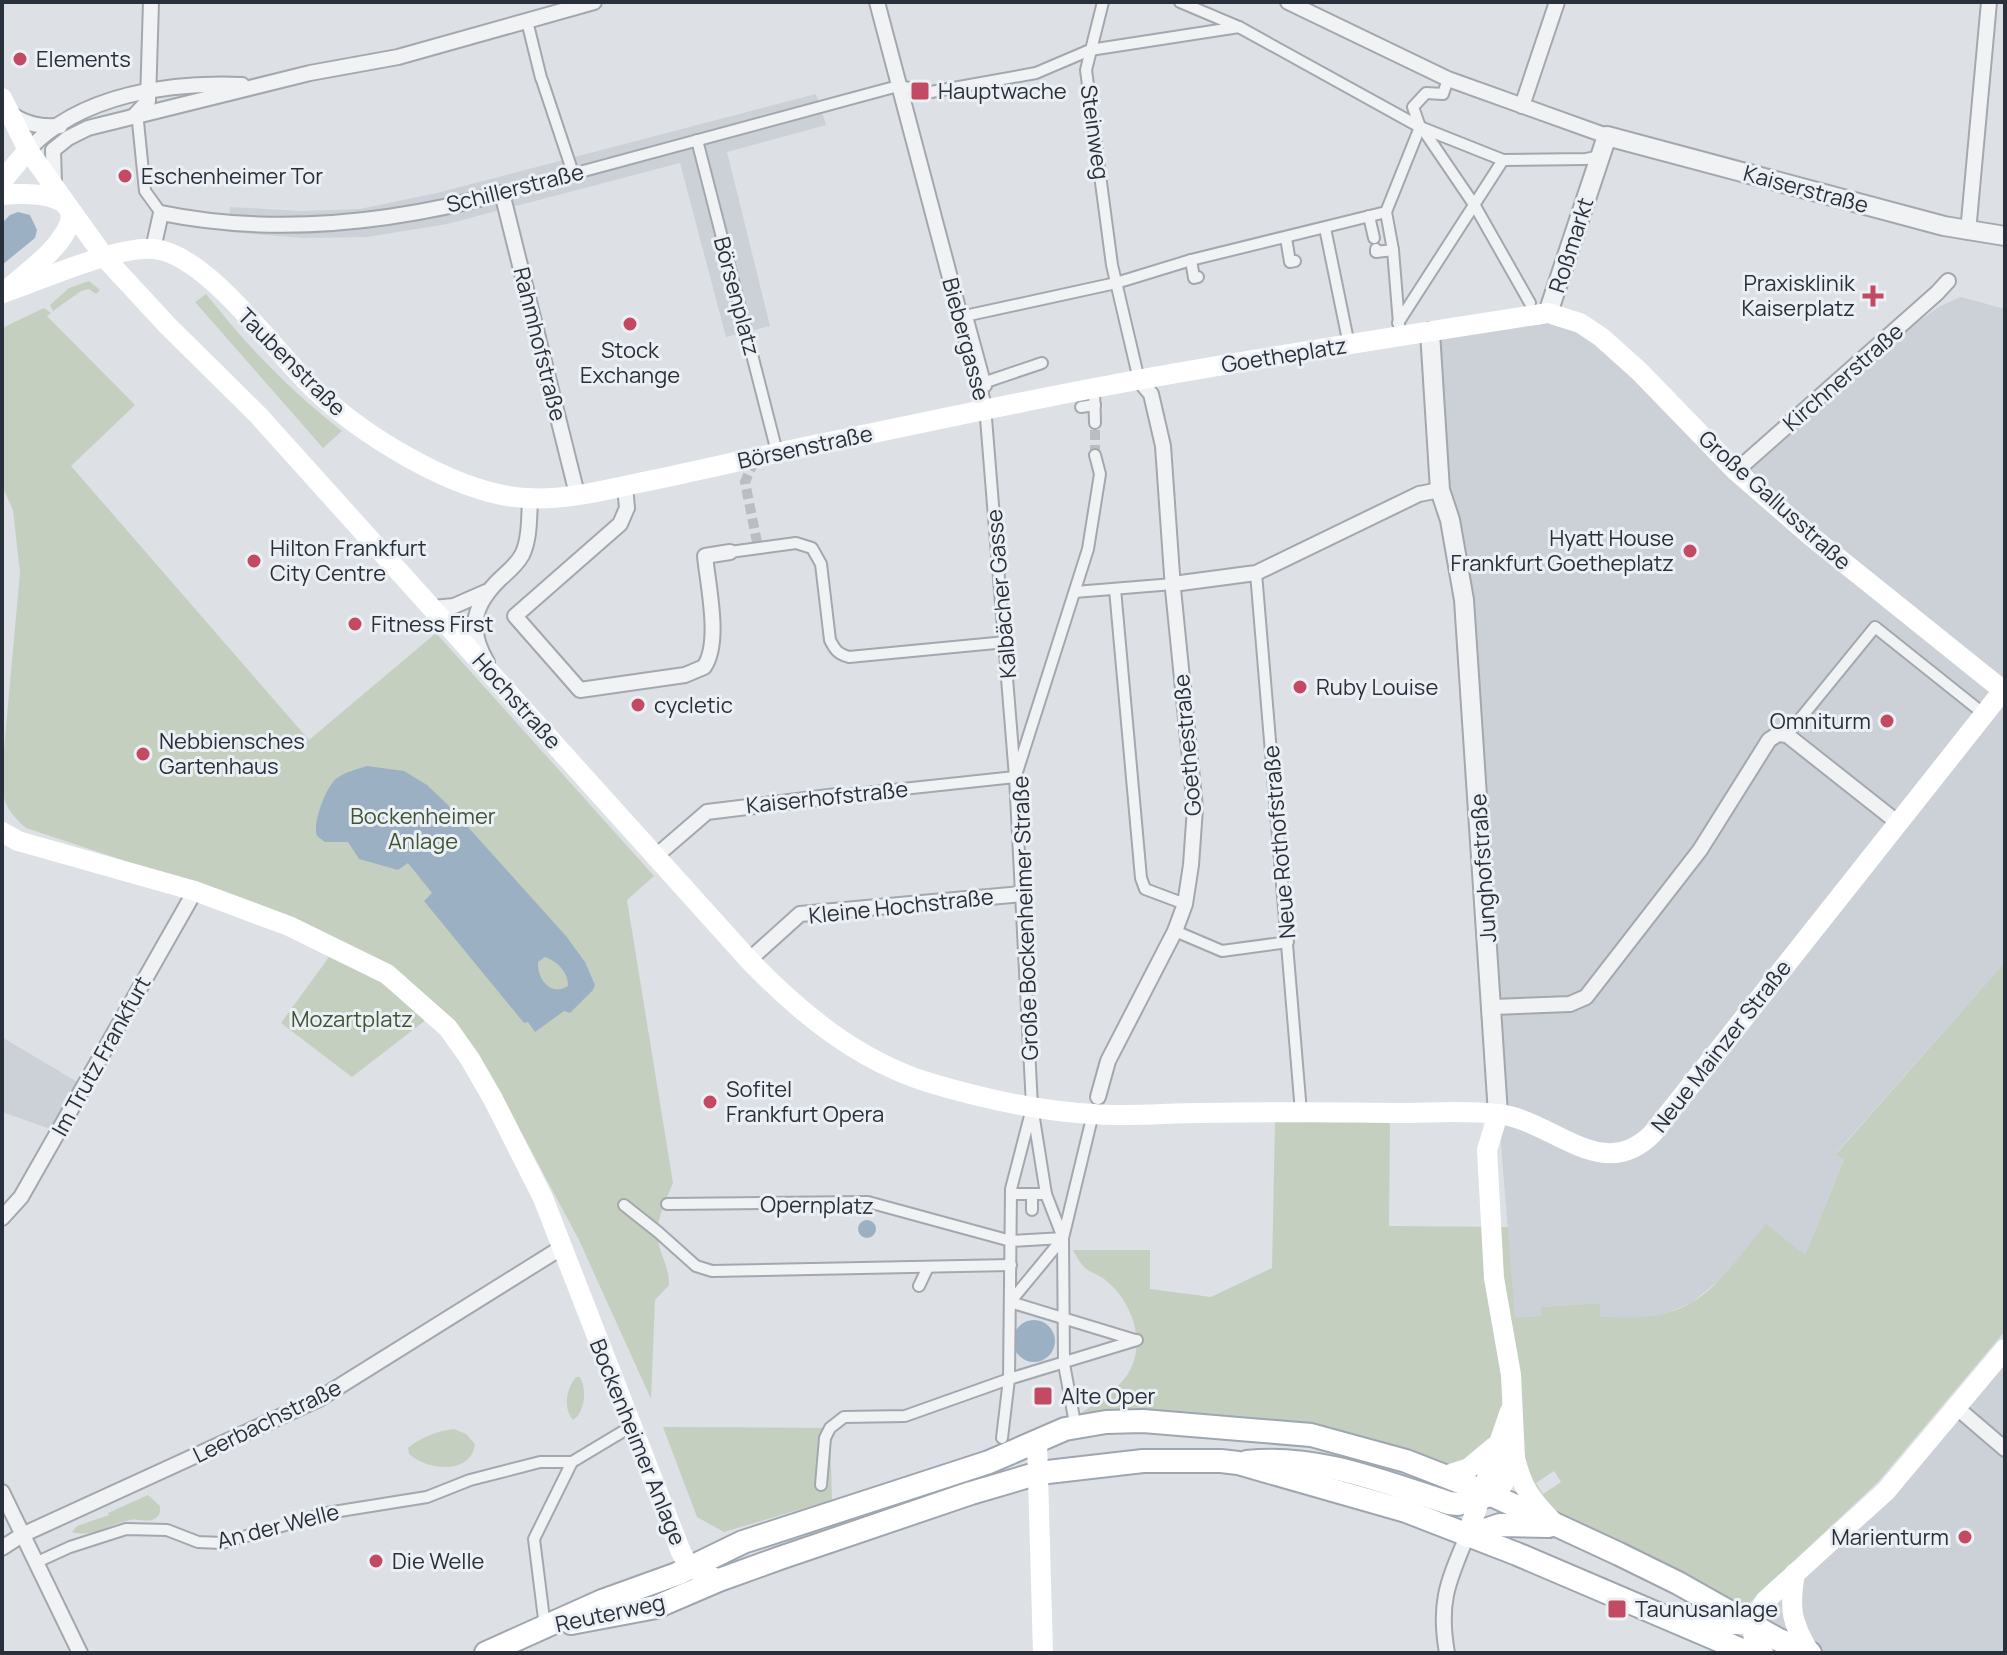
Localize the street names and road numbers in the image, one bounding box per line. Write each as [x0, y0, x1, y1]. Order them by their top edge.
street label: Steinweg [1074, 83, 1116, 181]
street label: Schillerstraße [443, 156, 587, 220]
street label: Kaiserstraße [1740, 158, 1872, 220]
street label: Roßmarkt [1542, 193, 1601, 297]
street label: Börsenplatz [707, 233, 767, 359]
street label: Rahmhofstraße [506, 264, 574, 424]
street label: Biebergasse [935, 274, 997, 404]
street label: Taubenstraße [231, 301, 353, 423]
street label: Kirchnerstraße [1776, 316, 1910, 438]
street label: Goetheplatz [1219, 330, 1349, 380]
street label: Börsenstraße [735, 418, 875, 476]
street label: Große Gallusstraße [1692, 423, 1858, 577]
street label: Kalbächer Gasse [979, 508, 1023, 680]
street label: Hochstraße [466, 647, 568, 756]
street label: Goethestraße [1166, 673, 1208, 817]
street label: Neue Rothofstraße [1256, 744, 1302, 940]
street label: Kaiserhofstraße [745, 774, 910, 820]
street label: Große Bockenheimer Straße [1005, 775, 1045, 1061]
street label: Junghofstraße [1463, 792, 1503, 944]
street label: Kleine Hochstraße [807, 881, 995, 931]
street label: Neue Mainzer Straße [1644, 953, 1798, 1138]
street label: Im Trutz Frankfurt [45, 971, 157, 1141]
street label: Opernplatz [760, 1189, 874, 1221]
street label: Bockenheimer Anlage [583, 1334, 693, 1550]
street label: Leerbachstraße [188, 1372, 346, 1470]
street label: An der Welle [214, 1496, 342, 1556]
street label: Reuterweg [552, 1587, 668, 1639]

